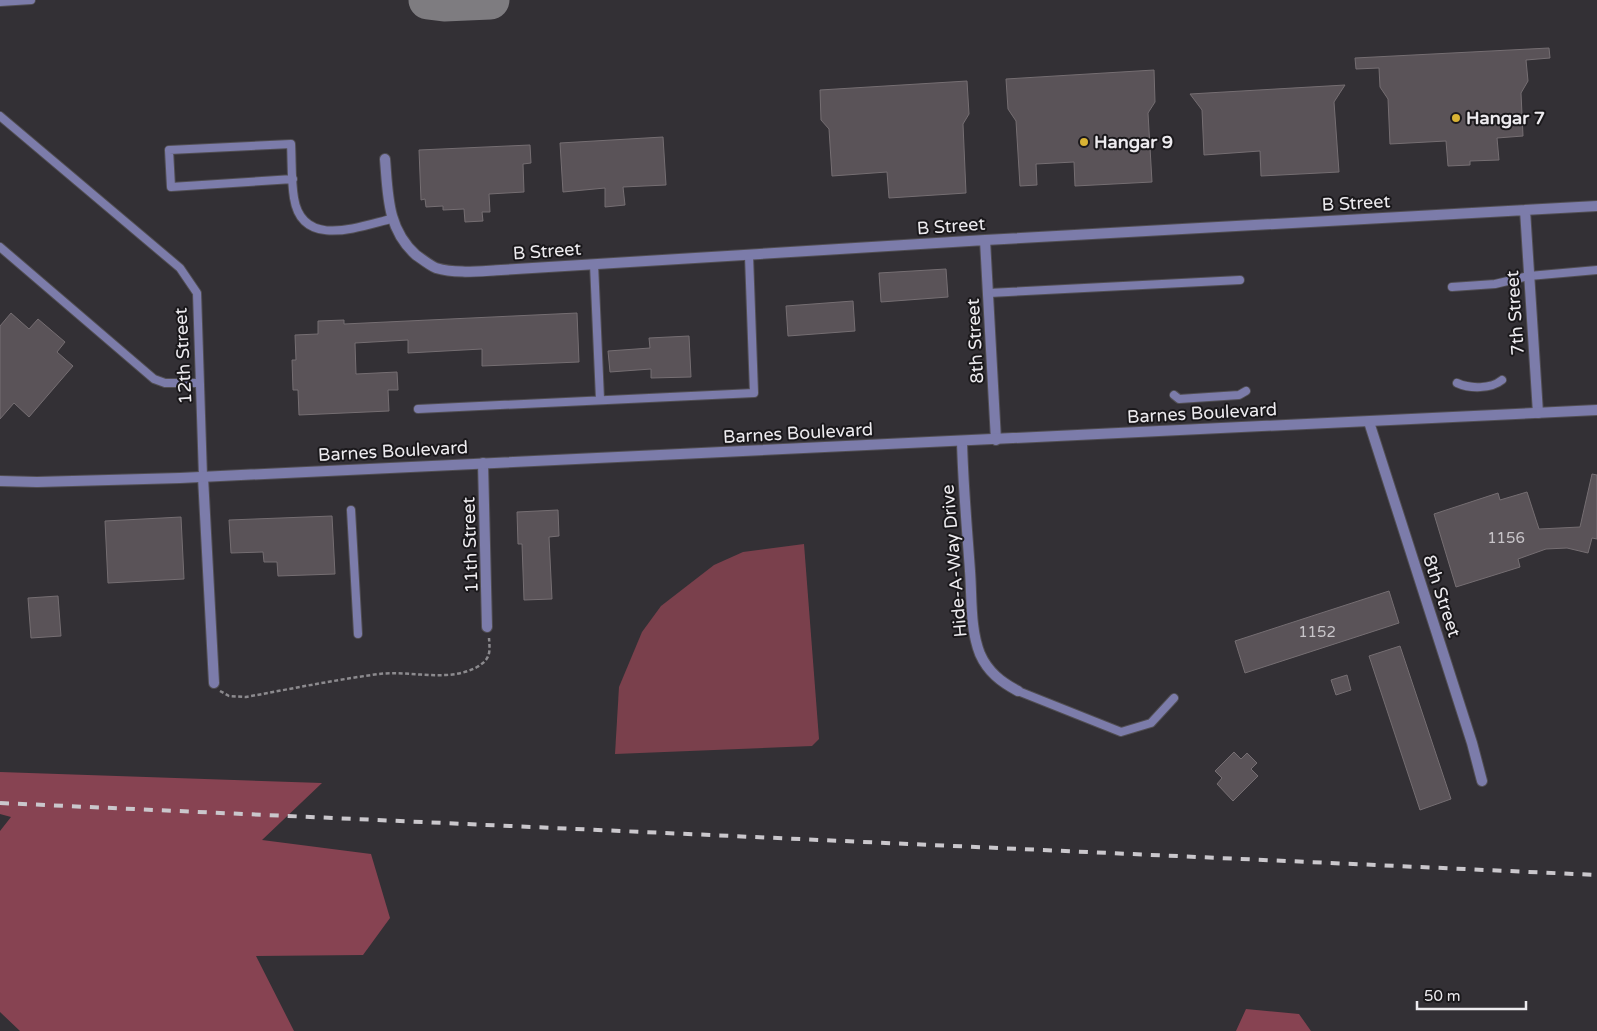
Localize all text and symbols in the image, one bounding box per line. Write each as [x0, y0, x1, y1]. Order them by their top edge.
place label: Hangar 7 [1466, 107, 1545, 129]
marker: Hangar 7 [1450, 112, 1462, 124]
place label: Hangar 9 [1094, 131, 1173, 153]
marker: Hangar 9 [1078, 136, 1090, 148]
street label: B Street [1321, 190, 1391, 216]
street label: B Street [916, 213, 986, 239]
street label: B Street [512, 238, 582, 264]
street label: 7th Street [1501, 270, 1529, 356]
street label: 8th Street [962, 298, 988, 384]
street label: 12th Street [169, 307, 197, 405]
street label: Barnes Boulevard [1126, 398, 1278, 428]
street label: Barnes Boulevard [722, 418, 874, 448]
street label: Barnes Boulevard [317, 436, 469, 466]
street label: Hide-A-Way Drive [936, 484, 972, 638]
street label: 11th Street [457, 496, 483, 594]
house number: 1156 [1487, 529, 1525, 547]
street label: 8th Street [1418, 552, 1466, 640]
house number: 1152 [1298, 623, 1336, 641]
scale bar [1417, 978, 1526, 1010]
text: 50 m [1424, 987, 1461, 1005]

